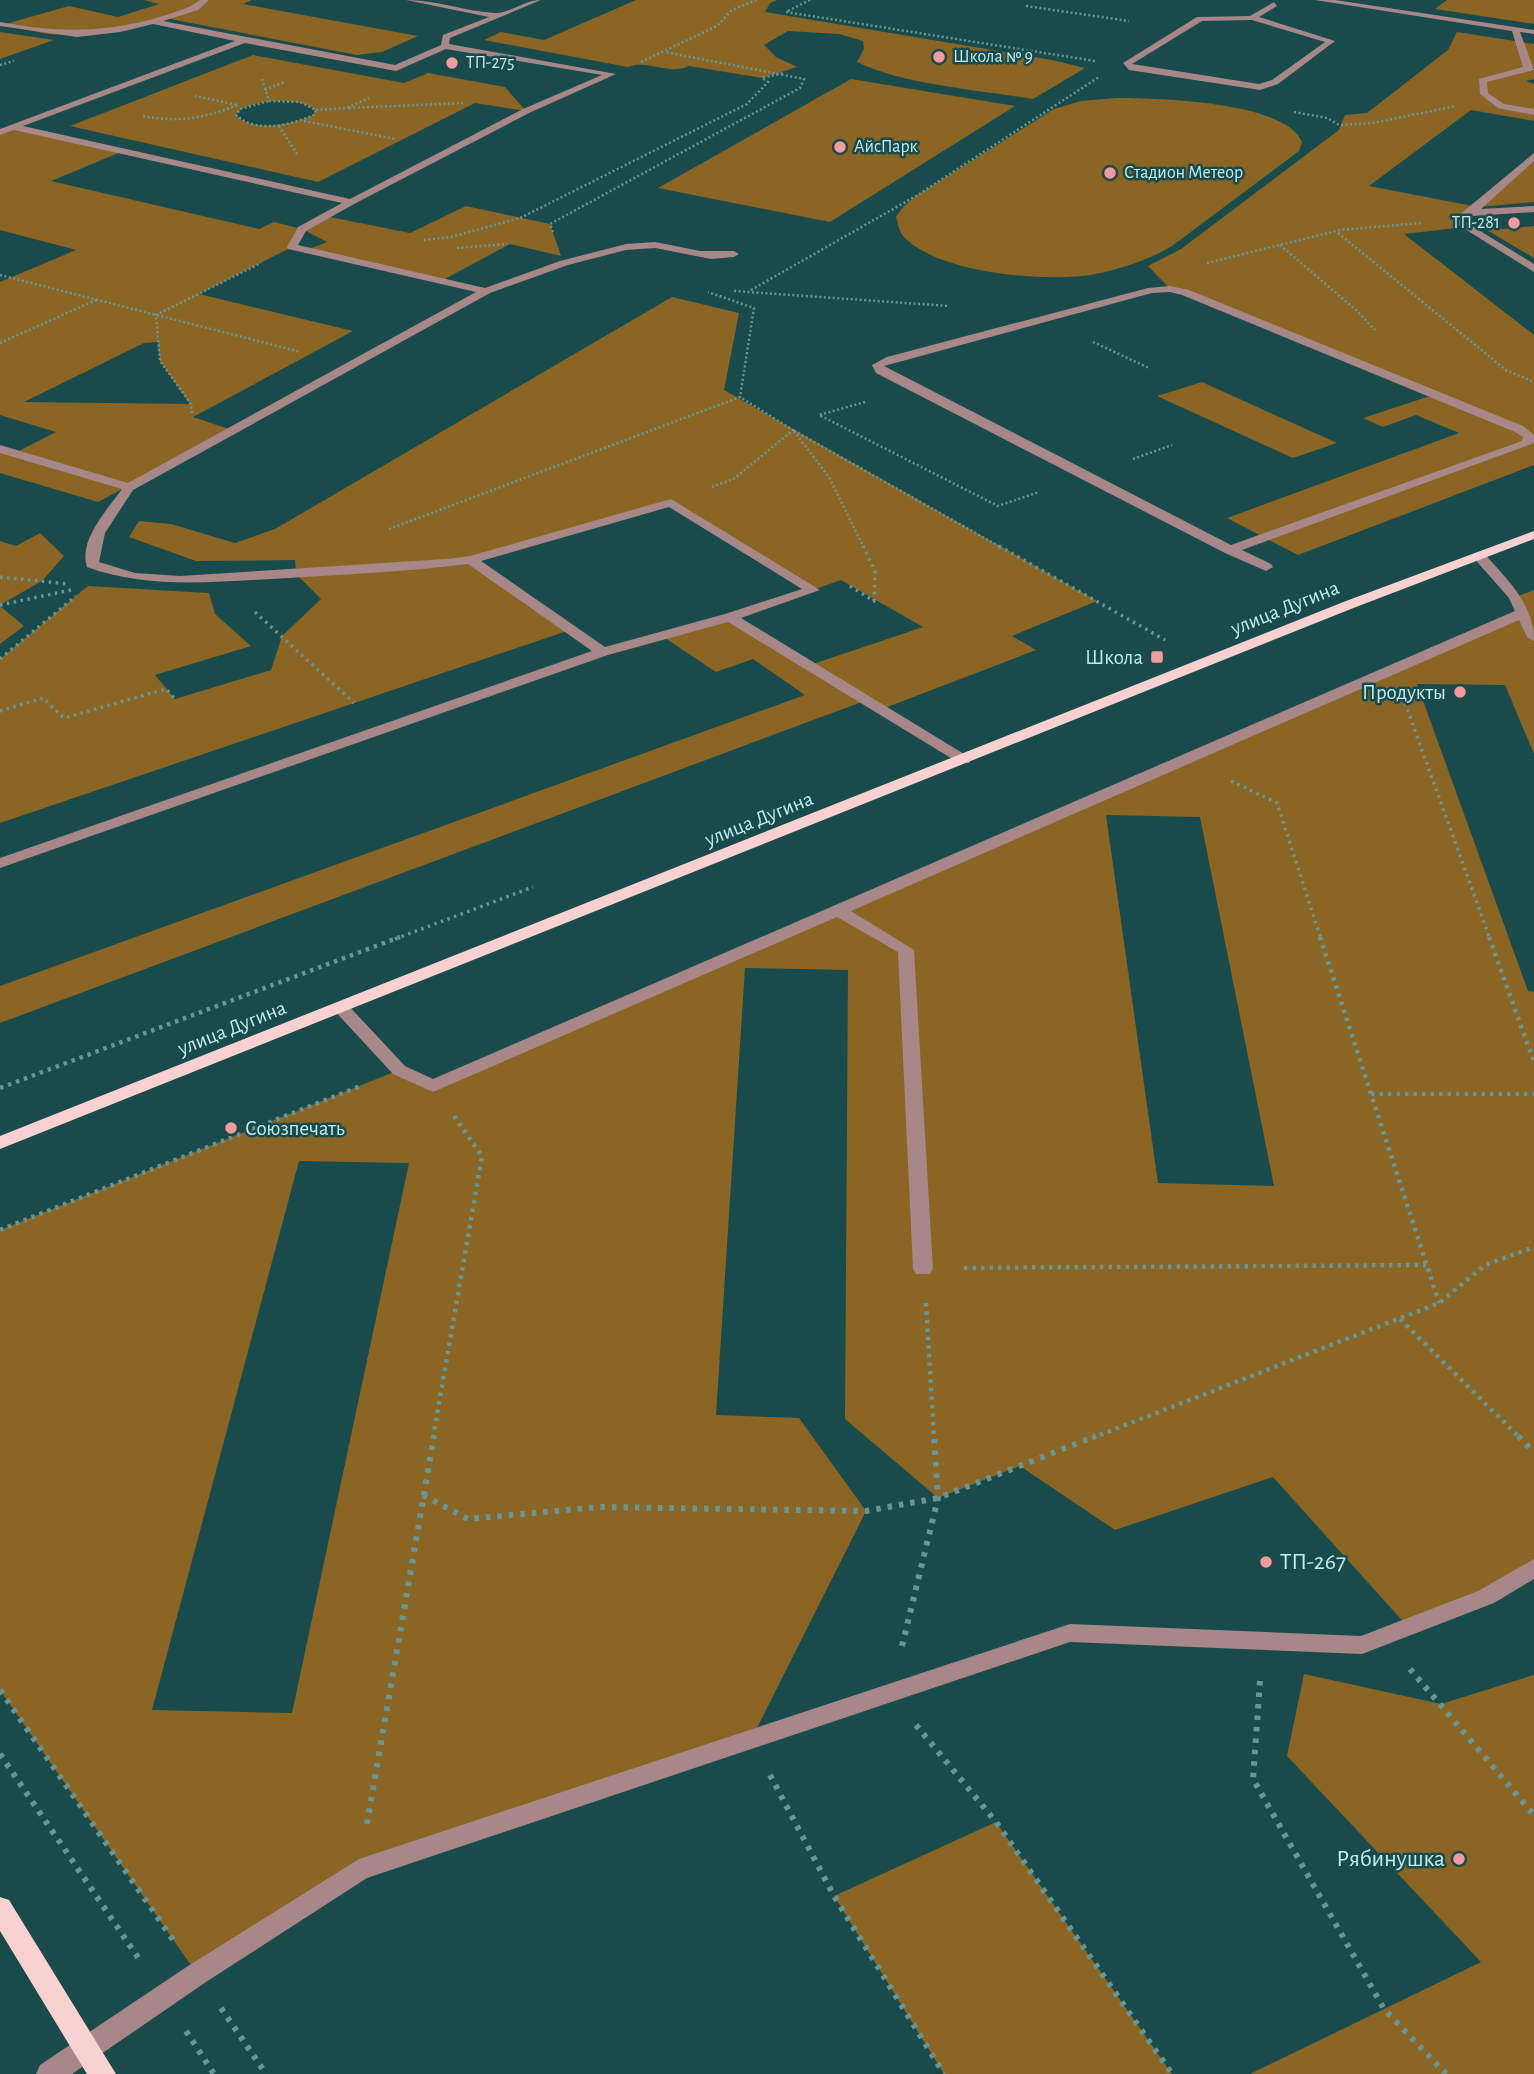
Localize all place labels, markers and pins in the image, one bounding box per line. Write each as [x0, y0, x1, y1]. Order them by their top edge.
place label: Школа № 9 [953, 48, 1033, 66]
marker: Школа № 9 [931, 49, 947, 65]
place label: ТП-275 [466, 54, 515, 72]
marker: ТП-275 [444, 55, 460, 71]
place label: АйсПарк [854, 138, 918, 156]
marker: АйсПарк [832, 139, 848, 155]
place label: Стадион Метеор [1124, 164, 1243, 182]
marker: Стадион Метеор [1102, 165, 1118, 181]
place label: ТП-281 [1452, 214, 1500, 232]
marker: ТП-281 [1506, 215, 1522, 231]
place label: Школа [1085, 647, 1143, 668]
marker: Школа [1149, 649, 1165, 665]
place label: Продукты [1362, 682, 1446, 703]
marker: Продукты [1452, 684, 1468, 700]
place label: Союзпечать [245, 1118, 345, 1139]
marker: Союзпечать [223, 1120, 239, 1136]
place label: ТП-267 [1280, 1550, 1346, 1574]
marker: ТП-267 [1258, 1554, 1274, 1570]
place label: Рябинушка [1336, 1847, 1445, 1871]
marker: Рябинушка [1451, 1851, 1467, 1867]

